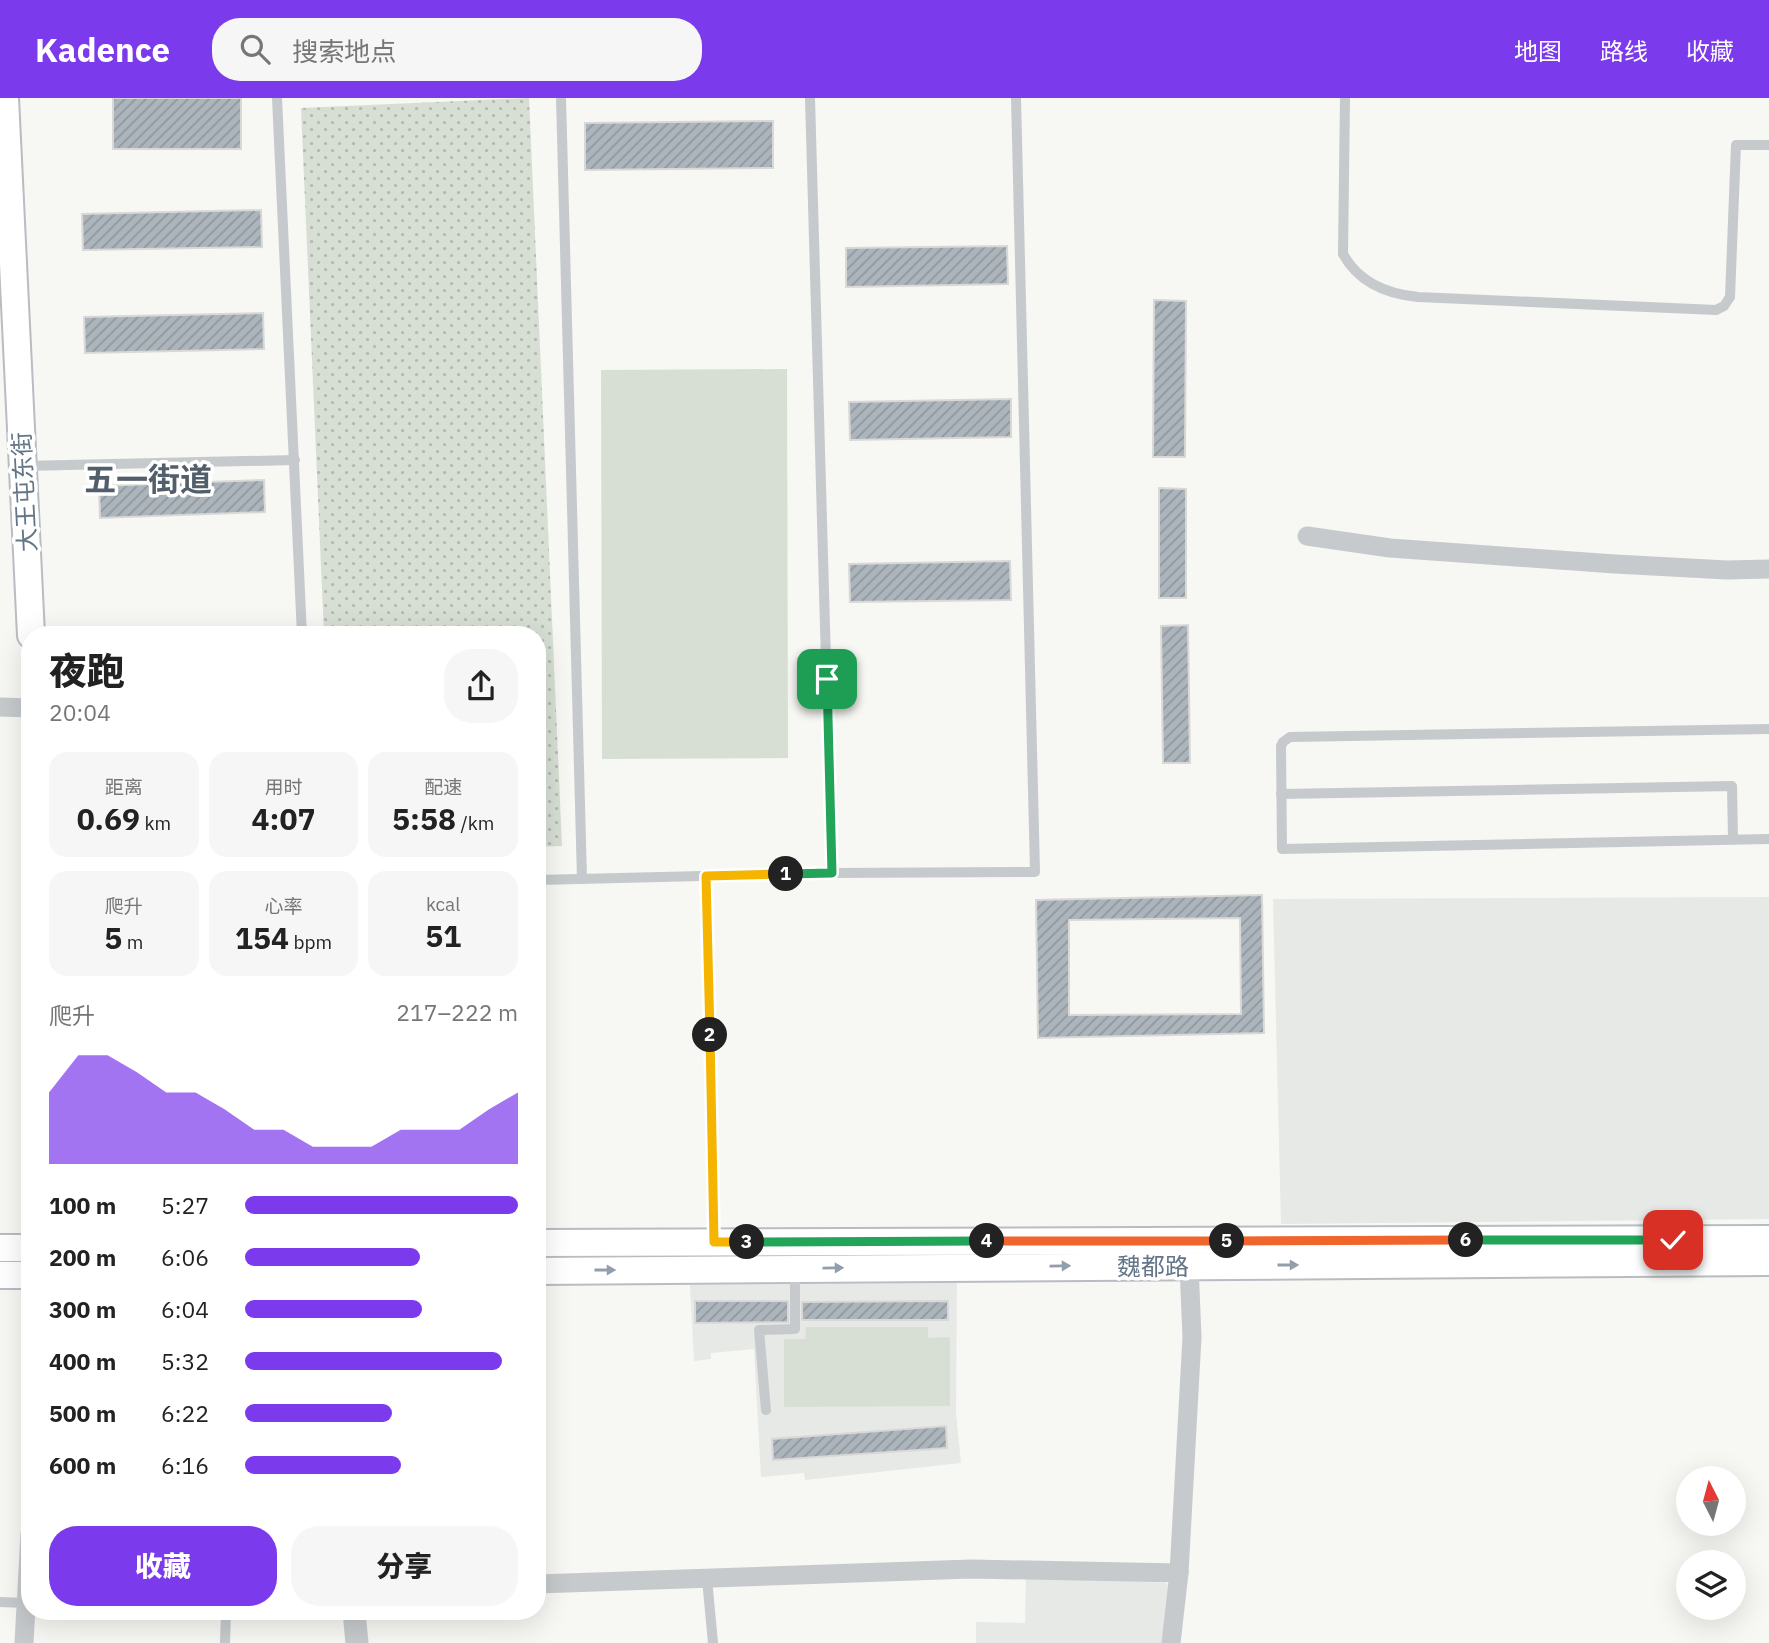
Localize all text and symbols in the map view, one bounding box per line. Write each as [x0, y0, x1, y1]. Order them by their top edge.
search box [212, 18, 702, 81]
text: Kadence [35, 28, 170, 71]
icon: search [236, 30, 274, 68]
text: 搜索地点 [292, 34, 396, 68]
text: 地图 [1514, 35, 1562, 67]
text: 路线 [1600, 35, 1648, 67]
text: 收藏 [1686, 35, 1734, 67]
street label: 大王屯东街 [5, 431, 43, 553]
district label: 五一街道 [84, 458, 212, 500]
text: 夜跑 [49, 646, 125, 695]
button: share [444, 649, 518, 723]
pin [797, 649, 857, 709]
icon: arrive [808, 660, 846, 698]
text: 20:04 [49, 697, 111, 727]
text: 距离 [105, 775, 143, 799]
text: 用时 [264, 775, 303, 799]
text: 配速 [424, 775, 462, 799]
text: 0.69 [77, 799, 140, 838]
text: 4:07 [252, 799, 315, 838]
text: 5:58 [392, 799, 456, 838]
text: km [140, 811, 171, 835]
text: /km [456, 811, 494, 835]
pin: 1 [768, 856, 804, 892]
text: 1 [780, 861, 791, 885]
text: kcal [426, 892, 460, 916]
text: 爬升 [105, 894, 143, 918]
text: 心率 [264, 894, 303, 918]
text: 51 [425, 916, 461, 955]
text: 5 [104, 918, 122, 957]
text: 154 [235, 918, 289, 957]
text: m [122, 930, 143, 954]
text: bpm [289, 930, 332, 954]
text: 217–222 m [396, 997, 518, 1027]
text: 爬升 [49, 1000, 95, 1030]
pin: 2 [692, 1018, 728, 1052]
text: 2 [704, 1022, 715, 1046]
text: 100 m [49, 1190, 116, 1220]
text: 5:27 [161, 1190, 209, 1220]
pin [1643, 1210, 1703, 1270]
icon: check [1654, 1221, 1692, 1259]
pin: 6 [1448, 1222, 1484, 1258]
pin: 3 [730, 1224, 764, 1260]
pin: 4 [970, 1224, 1004, 1258]
pin: 5 [1210, 1224, 1244, 1258]
text: 6 [1460, 1227, 1471, 1251]
text: 4 [981, 1228, 992, 1252]
text: 5 [1221, 1228, 1232, 1252]
text: 3 [741, 1229, 752, 1253]
text: 200 m [49, 1242, 116, 1272]
text: 6:06 [161, 1242, 209, 1272]
street label: 魏都路 [1117, 1250, 1189, 1282]
one-way arrow [1277, 1259, 1299, 1271]
one-way arrow [1050, 1260, 1072, 1272]
one-way arrow [822, 1262, 844, 1274]
one-way arrow [595, 1264, 617, 1276]
text: 300 m [49, 1294, 116, 1324]
text: 6:04 [161, 1294, 209, 1324]
text: 400 m [49, 1346, 116, 1376]
text: 5:32 [161, 1346, 209, 1376]
text: 500 m [49, 1398, 116, 1428]
text: 6:22 [161, 1398, 209, 1428]
text: 600 m [49, 1450, 116, 1480]
text: 6:16 [161, 1450, 209, 1480]
north arrow [1676, 1466, 1746, 1536]
map controls [1676, 1466, 1746, 1620]
button: 收藏 [49, 1526, 277, 1606]
button: 分享 [291, 1526, 518, 1606]
button: layers [1676, 1550, 1746, 1620]

